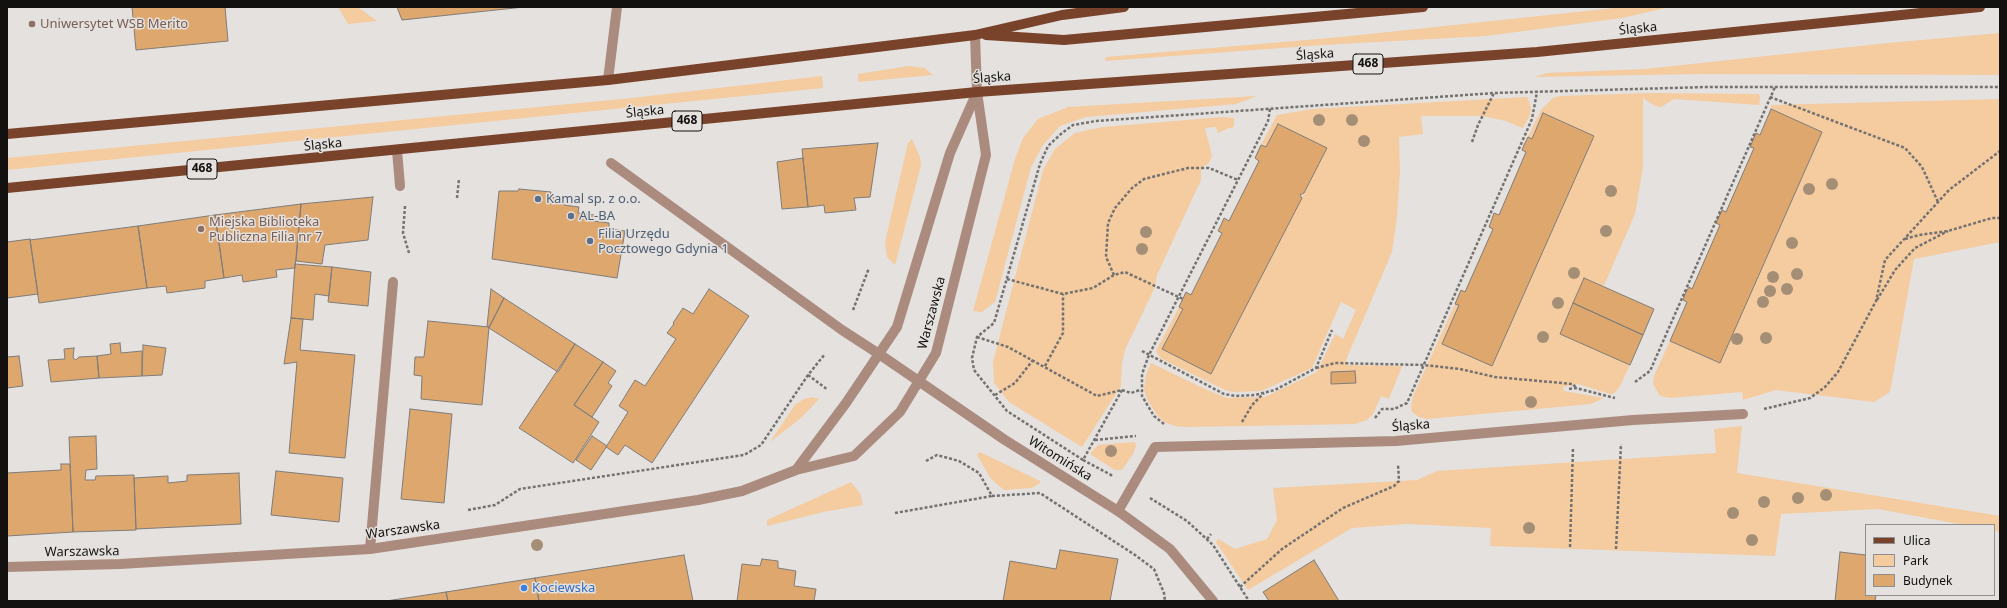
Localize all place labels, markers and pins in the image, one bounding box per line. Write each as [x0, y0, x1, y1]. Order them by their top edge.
place label: Uniwersytet WSB Merito [40, 16, 188, 32]
marker: Uniwersytet WSB Merito [27, 19, 37, 29]
place label: Kamal sp. z o.o. [546, 191, 641, 207]
marker: Kamal sp. z o.o. [533, 194, 543, 204]
place label: AL-BA [579, 208, 615, 224]
marker: AL-BA [566, 211, 576, 221]
place label: Miejska Biblioteka Publiczna Filia nr 7 [209, 214, 322, 245]
marker: Miejska Biblioteka Publiczna Filia nr 7 [196, 224, 206, 234]
place label: Filia Urzędu Pocztowego Gdynia 1 [598, 226, 729, 257]
marker: Filia Urzędu Pocztowego Gdynia 1 [585, 236, 595, 246]
place label: Kociewska [532, 580, 595, 596]
marker: Kociewska [519, 583, 529, 593]

